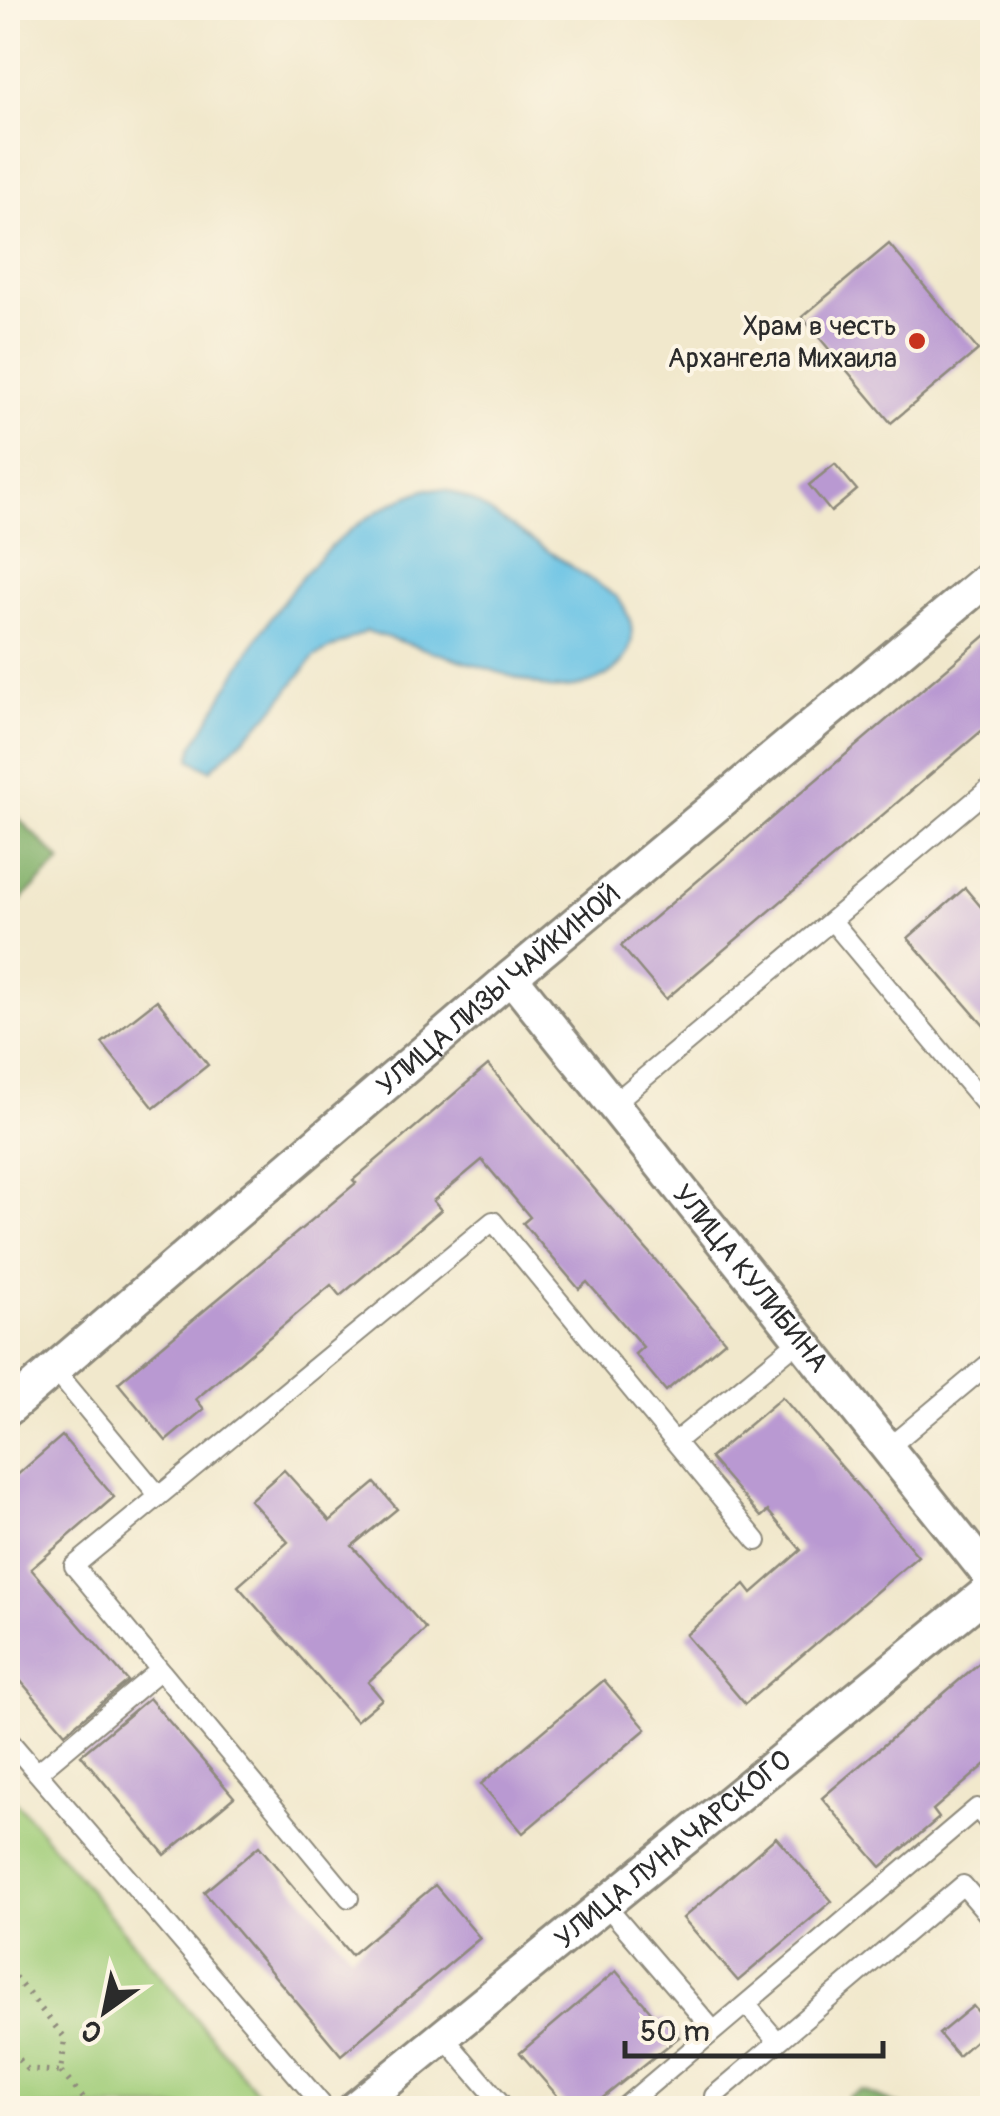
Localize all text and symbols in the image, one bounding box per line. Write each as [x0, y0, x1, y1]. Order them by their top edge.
place label: Храм в честь Архангела Михаила [668, 309, 897, 376]
marker: Храм в честь Архангела Михаила [906, 330, 928, 352]
street label: УЛИЦА ЛИЗЫ ЧАЙКИНОЙ [370, 877, 628, 1104]
street label: УЛИЦА КУЛИБИНА [664, 1178, 836, 1380]
street label: УЛИЦА ЛУНАЧАРСКОГО [548, 1743, 799, 1957]
north arrow [55, 1961, 155, 2061]
scale bar [625, 1996, 882, 2058]
text: С [75, 2011, 109, 2050]
text: 50 m [640, 2013, 710, 2050]

